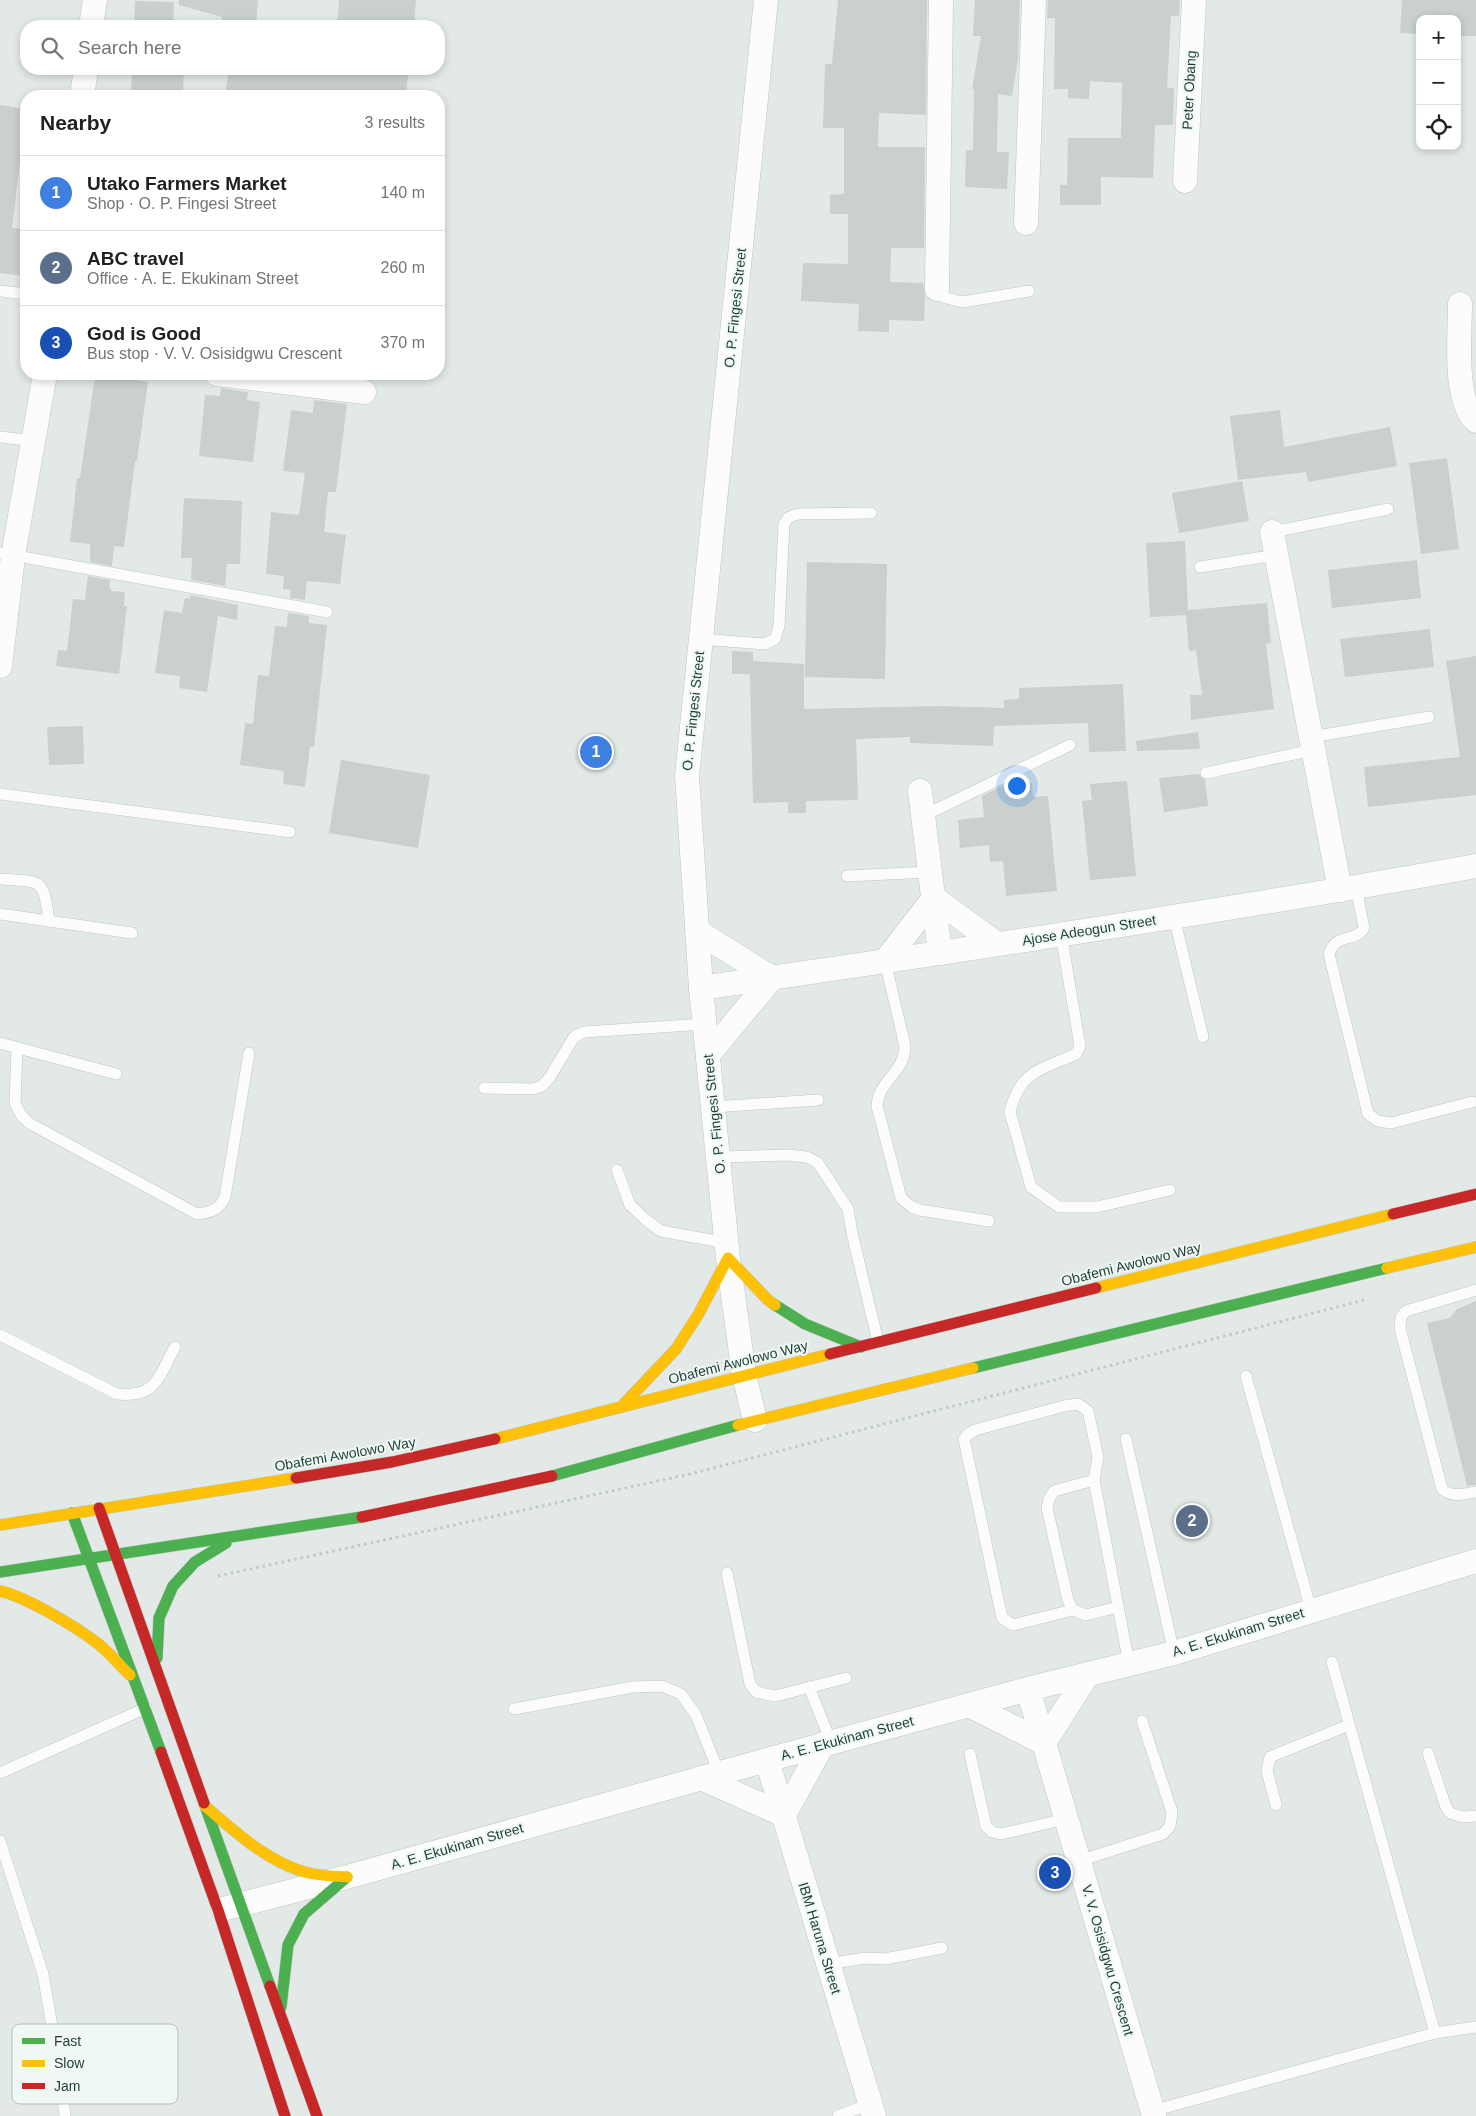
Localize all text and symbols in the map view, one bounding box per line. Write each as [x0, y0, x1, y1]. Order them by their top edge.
map controls [1416, 15, 1461, 150]
button: + [1416, 15, 1461, 60]
search box [20, 20, 445, 75]
icon: search [38, 34, 66, 62]
text: Search here [78, 37, 182, 58]
street label: Peter Obang [1179, 50, 1199, 130]
button: − [1416, 60, 1461, 105]
button: locate [1416, 105, 1461, 150]
text: Nearby [40, 111, 111, 134]
text: 3 results [365, 114, 425, 131]
text: Utako Farmers Market [87, 173, 287, 194]
text: 1 [52, 184, 60, 201]
text: 140 m [381, 184, 425, 201]
text: Shop · O. P. Fingesi Street [87, 195, 276, 212]
street label: O. P. Fingesi Street [721, 247, 749, 369]
text: ABC travel [87, 248, 184, 269]
text: 2 [52, 259, 60, 276]
text: 260 m [381, 259, 425, 276]
text: Office · A. E. Ekukinam Street [87, 270, 298, 287]
text: God is Good [87, 323, 201, 344]
text: 3 [52, 334, 60, 351]
text: 370 m [381, 334, 425, 351]
text: Bus stop · V. V. Osisidgwu Crescent [87, 345, 342, 362]
street label: O. P. Fingesi Street [679, 650, 707, 772]
pin: 1 [580, 733, 612, 771]
your location [1004, 773, 1030, 799]
street label: Ajose Adeogun Street [1021, 911, 1157, 948]
street label: O. P. Fingesi Street [700, 1053, 728, 1175]
street label: Obafemi Awolowo Way [1060, 1239, 1202, 1289]
street label: Obafemi Awolowo Way [667, 1337, 809, 1387]
street label: Obafemi Awolowo Way [273, 1434, 417, 1474]
pin: 2 [1176, 1502, 1208, 1540]
street label: A. E. Ekukinam Street [1170, 1604, 1306, 1660]
street label: A. E. Ekukinam Street [779, 1713, 915, 1763]
street label: A. E. Ekukinam Street [389, 1819, 525, 1873]
pin: 3 [1039, 1854, 1071, 1892]
street label: IBM Haruna Street [795, 1880, 845, 1996]
street label: V. V. Osisidgwu Crescent [1079, 1883, 1137, 2037]
legend [12, 2024, 178, 2104]
text: Fast [54, 2033, 81, 2049]
text: Slow [54, 2055, 85, 2071]
text: Jam [54, 2078, 80, 2094]

